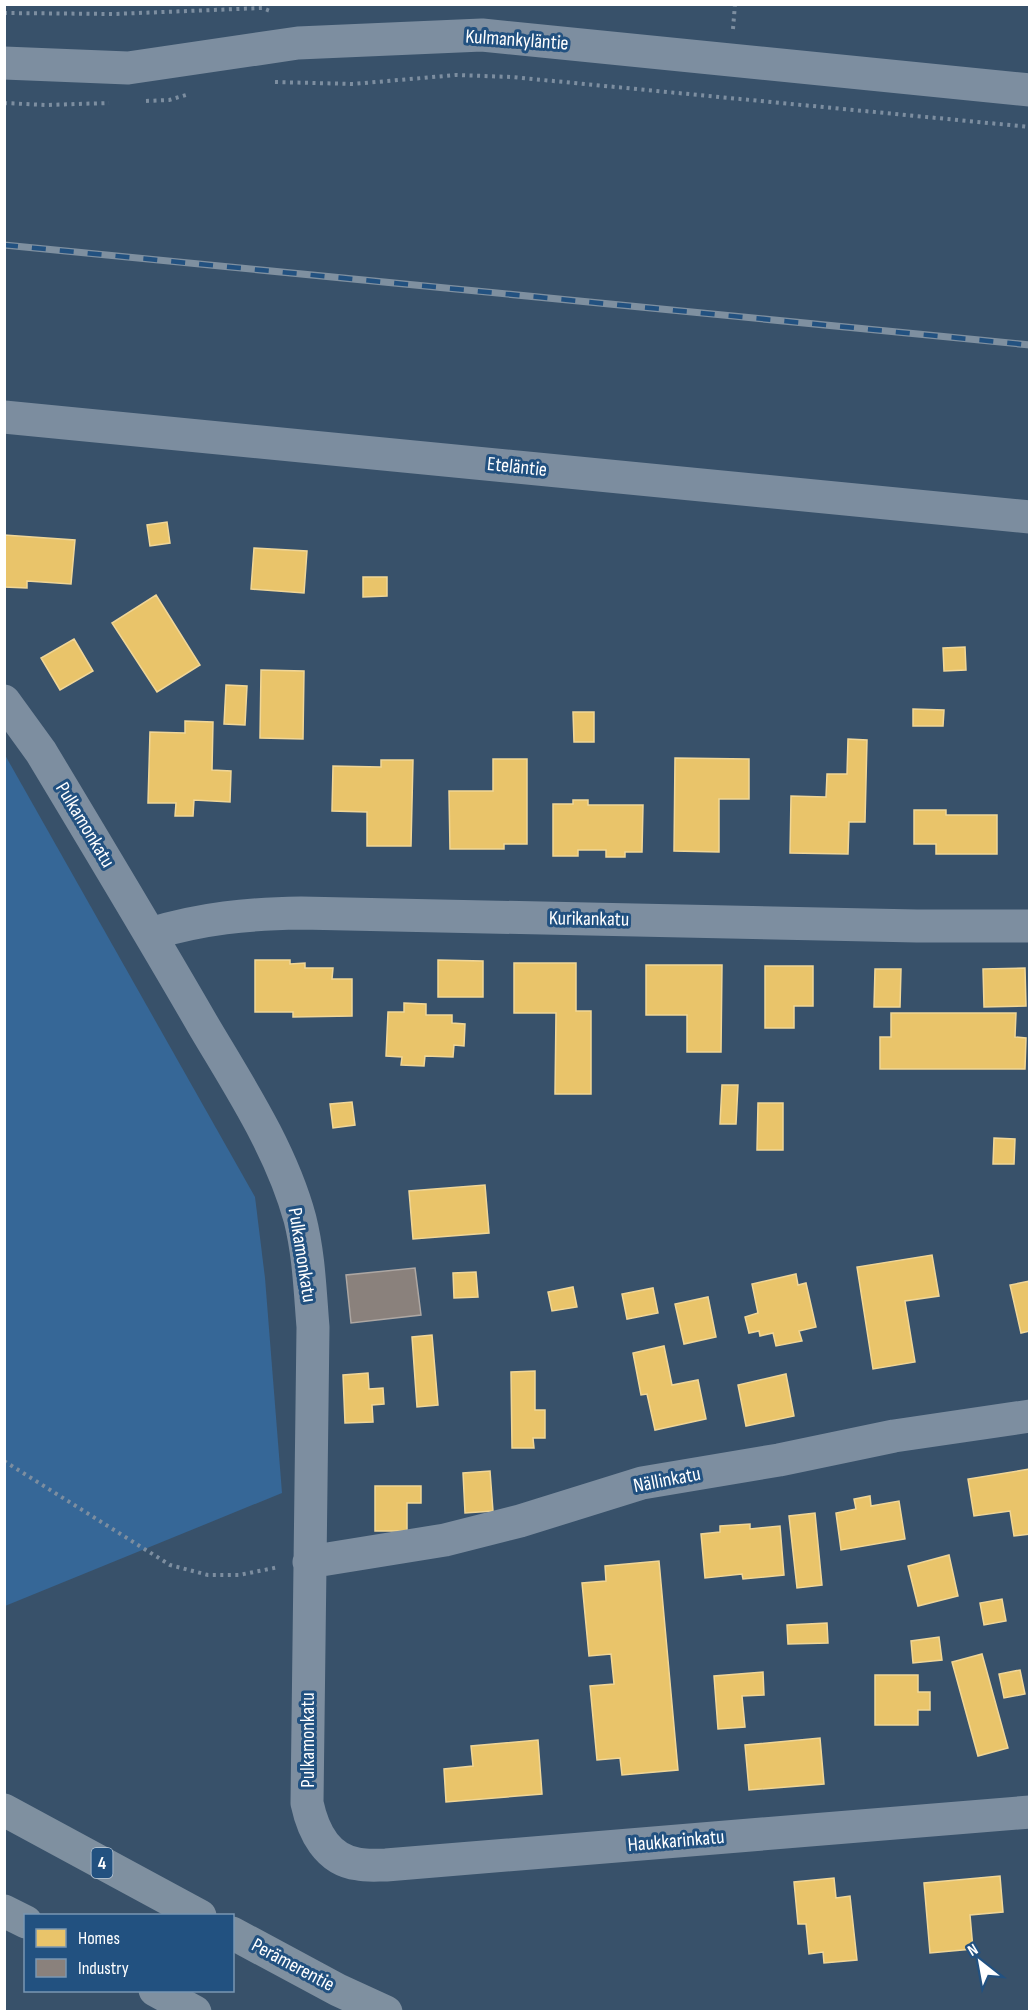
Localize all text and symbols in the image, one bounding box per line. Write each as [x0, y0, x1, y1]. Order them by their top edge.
street label: Kulmankyläntie [465, 24, 569, 56]
street label: Eteläntie [486, 452, 548, 482]
street label: Pulkamonkatu [50, 778, 120, 872]
street label: Kurikankatu [549, 906, 629, 932]
street label: Pulkamonkatu [283, 1206, 321, 1304]
street label: Nällinkatu [631, 1462, 703, 1498]
street label: Pulkamonkatu [296, 1692, 320, 1788]
street label: Haukkarinkatu [627, 1825, 725, 1857]
road number: 4 [92, 1848, 112, 1878]
legend [24, 1914, 234, 1992]
text: Homes [78, 1928, 120, 1949]
north arrow [950, 1932, 1010, 1992]
street label: Perämerentie [247, 1933, 339, 1997]
text: N [964, 1940, 982, 1961]
text: Industry [78, 1958, 129, 1979]

